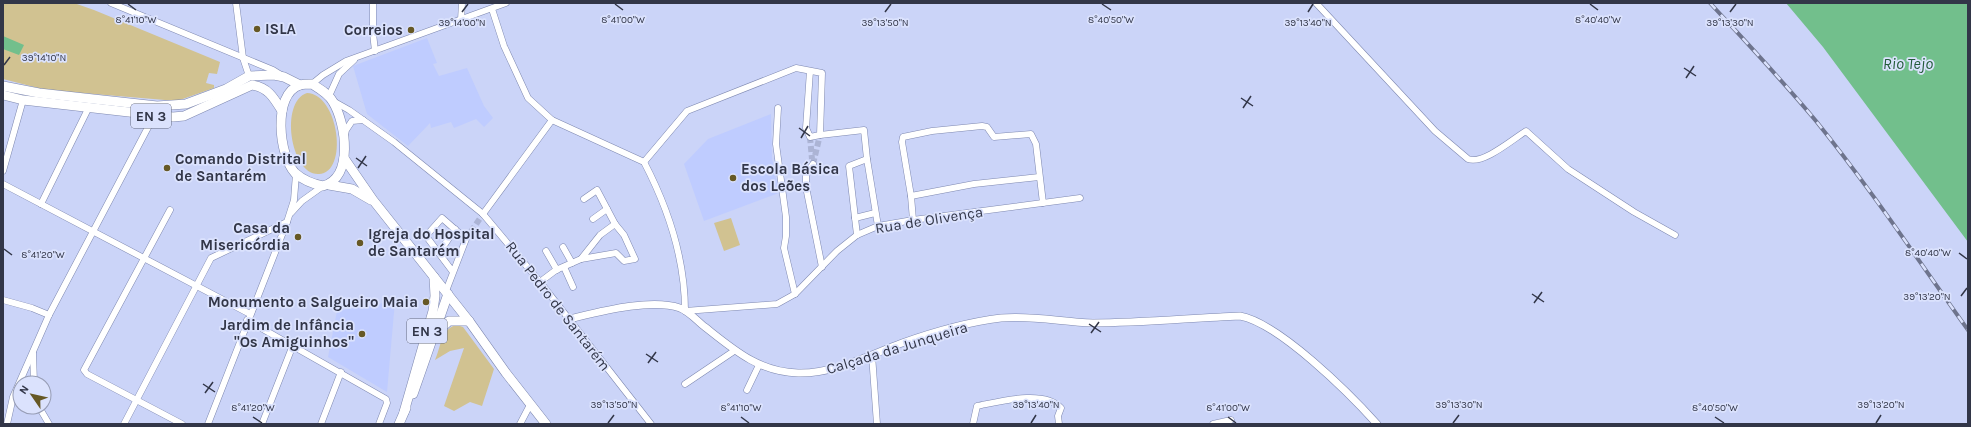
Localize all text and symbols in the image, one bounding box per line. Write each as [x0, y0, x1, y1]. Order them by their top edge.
text: 8°41'10"W [115, 14, 157, 26]
text: 8°41'00"W [601, 14, 645, 26]
text: 8°40'50"W [1088, 14, 1134, 26]
text: 8°40'40"W [1575, 14, 1621, 26]
text: 39°14'00"N [438, 17, 486, 29]
text: 39°13'50"N [861, 17, 909, 29]
text: 39°13'40"N [1284, 17, 1332, 29]
text: 39°13'30"N [1706, 17, 1754, 29]
place label: ISLA [265, 20, 297, 38]
place label: Correios [344, 21, 403, 39]
marker: ISLA [252, 24, 262, 34]
marker: Correios [406, 25, 416, 35]
text: 39°14'10"N [22, 52, 66, 64]
water label: Rio Tejo [1883, 54, 1933, 73]
road number: EN 3 [131, 104, 171, 128]
place label: Comando Distrital de Santarém [175, 150, 306, 185]
place label: Escola Básica dos Leões [741, 160, 839, 195]
marker: Comando Distrital de Santarém [162, 163, 172, 173]
marker: Escola Básica dos Leões [728, 173, 738, 183]
street label: Rua de Olivença [874, 203, 984, 237]
place label: Casa da Misericórdia [200, 219, 290, 254]
place label: Igreja do Hospital de Santarém [368, 225, 495, 260]
marker: Casa da Misericórdia [293, 232, 303, 242]
marker: Igreja do Hospital de Santarém [355, 238, 365, 248]
street label: Rua Pedro de Santarém [502, 238, 614, 374]
text: 8°40'40"W [1905, 247, 1951, 259]
text: 8°41'20"W [21, 249, 65, 261]
text: 39°13'20"N [1903, 291, 1951, 303]
place label: Monumento a Salgueiro Maia [208, 293, 418, 311]
marker: Monumento a Salgueiro Maia [421, 297, 431, 307]
place label: Jardim de Infância "Os Amiguinhos" [220, 316, 354, 351]
street label: Calçada da Junqueira [824, 318, 970, 378]
road number: EN 3 [407, 319, 447, 343]
marker: Jardim de Infância "Os Amiguinhos" [357, 329, 367, 339]
north arrow [12, 375, 52, 415]
text: N [17, 383, 32, 397]
text: 39°13'50"N [590, 399, 638, 411]
text: 39°13'40"N [1012, 399, 1060, 411]
text: 39°13'30"N [1435, 399, 1483, 411]
text: 39°13'20"N [1857, 399, 1905, 411]
text: 8°41'20"W [231, 402, 275, 414]
text: 8°41'10"W [720, 402, 762, 414]
text: 8°41'00"W [1206, 402, 1250, 414]
text: 8°40'50"W [1692, 402, 1738, 414]

